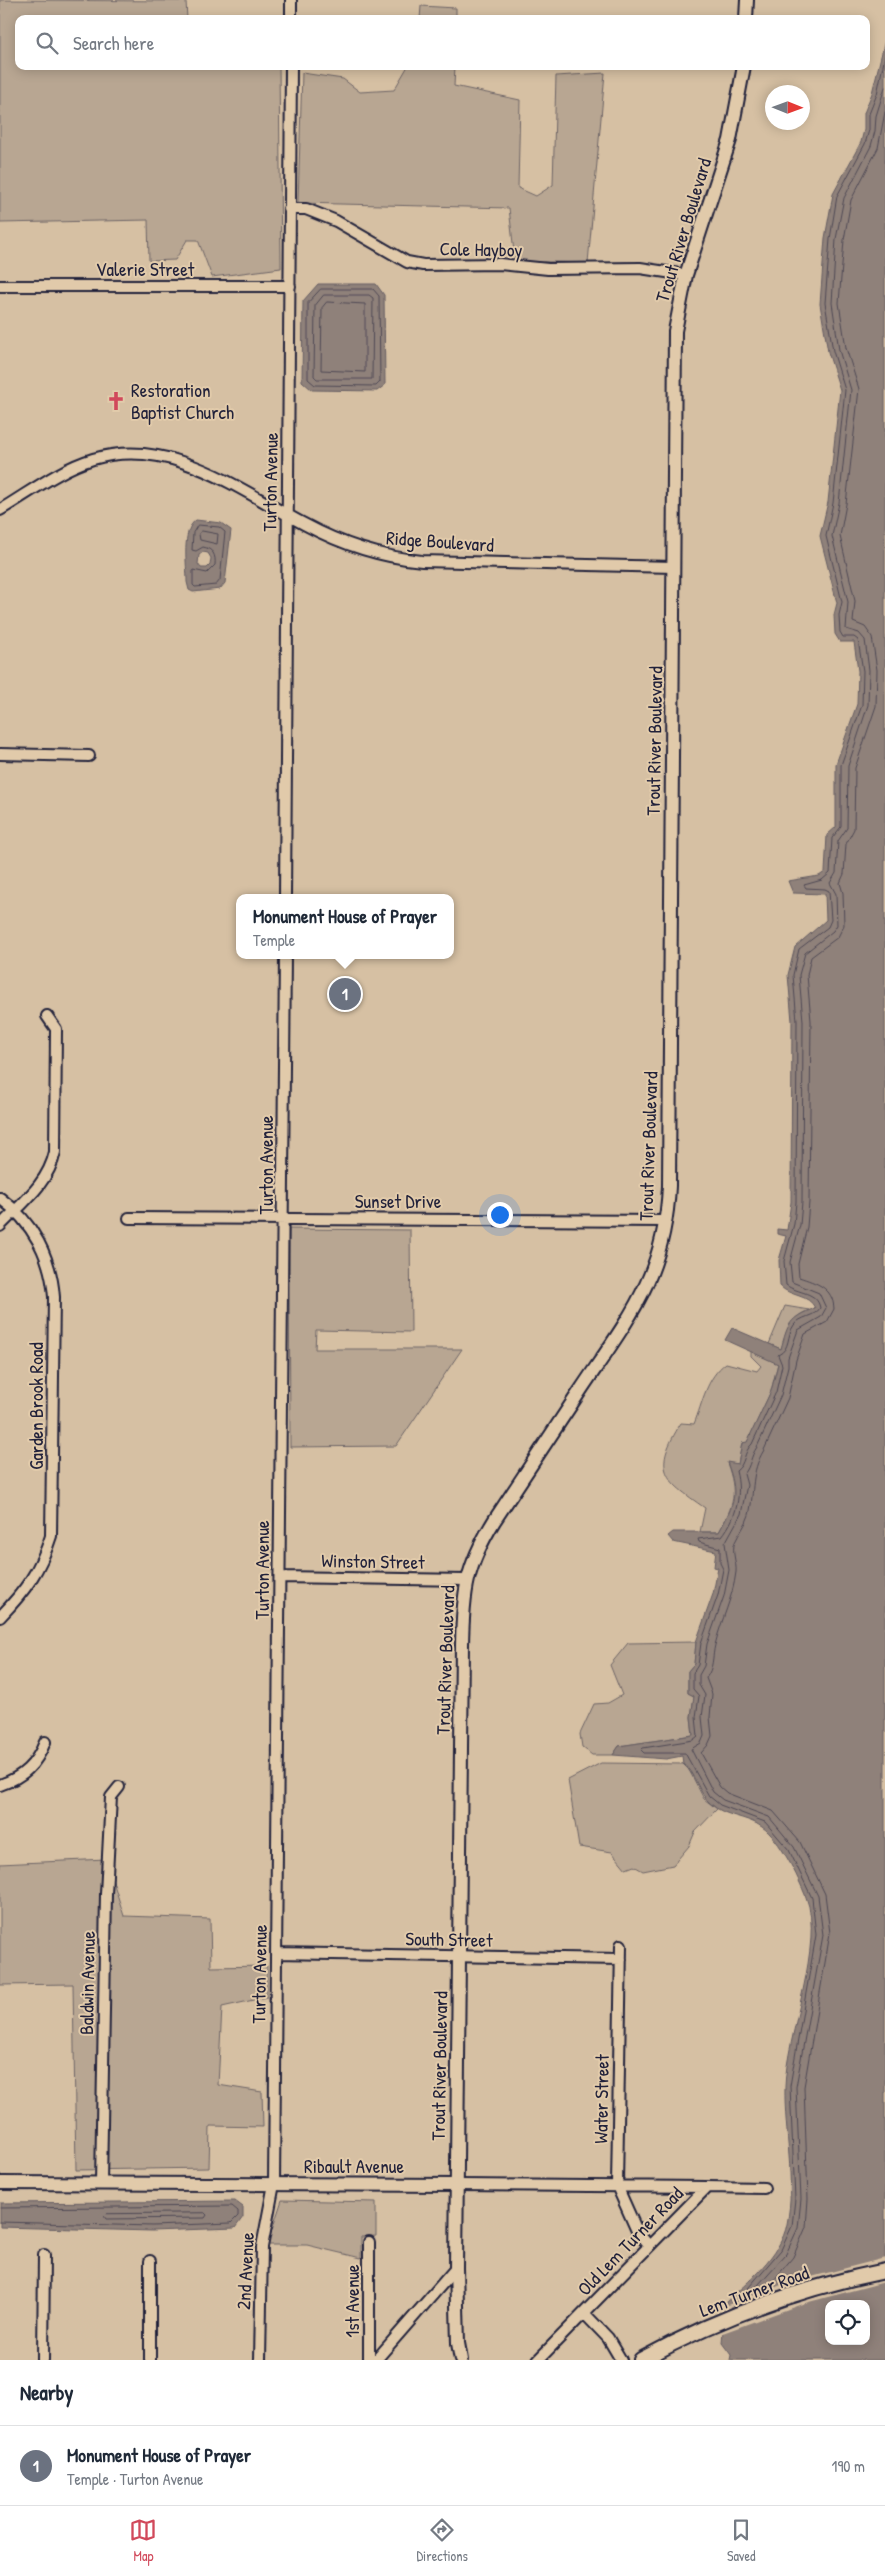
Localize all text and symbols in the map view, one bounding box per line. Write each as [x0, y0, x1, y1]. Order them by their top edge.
search box [15, 15, 870, 70]
icon: search [33, 29, 61, 57]
text: Search here [73, 30, 154, 56]
north arrow [765, 85, 810, 130]
street label: Trout River Boulevard [649, 154, 717, 305]
street label: Cole Hayboy [439, 235, 523, 263]
street label: Valerie Street [96, 256, 195, 282]
place label: Restoration Baptist Church [131, 377, 234, 425]
church icon: Restoration Baptist Church [105, 390, 127, 412]
street label: Turton Avenue [256, 432, 284, 532]
street label: Ridge Boulevard [385, 524, 495, 558]
street label: Trout River Boulevard [640, 666, 668, 816]
popup [236, 894, 454, 959]
text: Monument House of Prayer [253, 903, 437, 929]
text: Temple [253, 929, 295, 951]
pin: 1 [329, 975, 361, 1013]
street label: Trout River Boulevard [632, 1070, 664, 1221]
street label: Turton Avenue [253, 1115, 279, 1215]
street label: Sunset Drive [355, 1188, 442, 1214]
your location [487, 1202, 513, 1228]
street label: Garden Brook Road [23, 1342, 49, 1470]
street label: Turton Avenue [249, 1520, 275, 1620]
street label: Winston Street [321, 1547, 425, 1575]
street label: Trout River Boulevard [429, 1584, 461, 1735]
street label: Turton Avenue [245, 1924, 273, 2024]
street label: South Street [405, 1925, 493, 1953]
street label: Baldwin Avenue [73, 1930, 101, 2035]
street label: Trout River Boulevard [425, 1991, 453, 2141]
street label: Water Street [587, 2054, 615, 2144]
street label: Ribault Avenue [304, 2153, 404, 2179]
street label: Old Lem Turner Road [571, 2180, 689, 2301]
street label: 2nd Avenue [230, 2231, 260, 2310]
street label: Lem Turner Road [696, 2259, 813, 2323]
street label: 1st Avenue [339, 2264, 365, 2338]
map controls [825, 2300, 870, 2345]
button: locate [825, 2300, 870, 2345]
text: Nearby [20, 2378, 73, 2407]
text: Monument House of Prayer [67, 2442, 251, 2468]
text: 1 [33, 2455, 39, 2477]
text: 190 m [832, 2455, 865, 2477]
text: Temple · Turton Avenue [67, 2468, 203, 2490]
tab: Map [129, 2516, 157, 2565]
tab: Directions [416, 2516, 468, 2565]
tab: Saved [727, 2516, 756, 2565]

